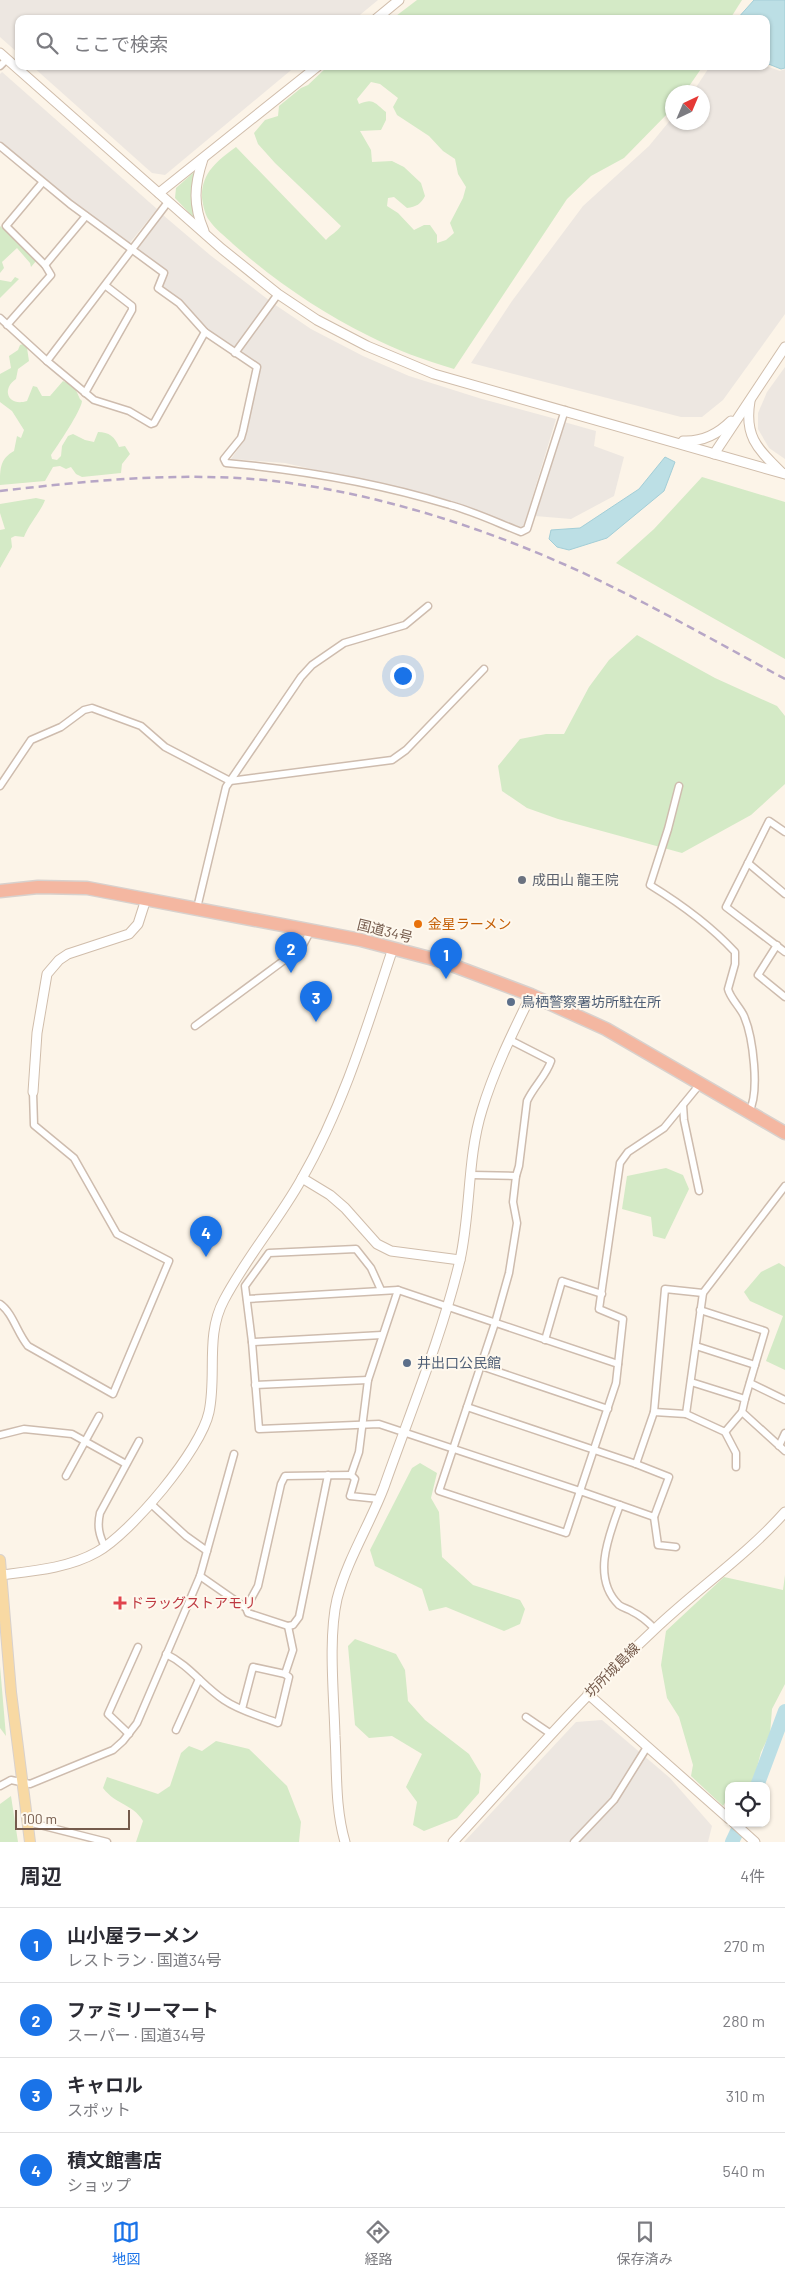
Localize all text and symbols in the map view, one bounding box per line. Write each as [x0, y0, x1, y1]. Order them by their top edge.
search box [15, 15, 770, 70]
icon: search [33, 29, 61, 57]
text: ここで検索 [73, 32, 168, 55]
north arrow [665, 85, 710, 130]
your location [390, 663, 416, 689]
place label: 成田山 龍王院 [532, 871, 619, 888]
marker: 成田山 龍王院 [516, 874, 528, 886]
street label: 国道34号 [355, 915, 415, 946]
place label: 金星ラーメン [428, 915, 511, 932]
marker: 金星ラーメン [412, 918, 424, 930]
pin: 2 [275, 932, 307, 973]
pin: 1 [430, 938, 462, 979]
pin: 3 [300, 981, 332, 1022]
place label: 鳥栖警察署坊所駐在所 [521, 993, 661, 1010]
marker: 鳥栖警察署坊所駐在所 [505, 996, 517, 1008]
pin: 4 [190, 1216, 222, 1257]
place label: 井出口公民館 [417, 1354, 501, 1371]
marker: 井出口公民館 [401, 1357, 413, 1369]
place label: ドラッグストアモリ [130, 1594, 256, 1611]
marker: ドラッグストアモリ [114, 1597, 126, 1609]
street label: 坊所城島線 [581, 1639, 642, 1700]
map controls [725, 1782, 770, 1827]
button: locate [725, 1782, 770, 1827]
scale bar [15, 1807, 130, 1830]
text: 100 m [22, 1810, 57, 1827]
text: 周辺 [20, 1863, 62, 1888]
text: 4件 [740, 1866, 765, 1885]
text: 山小屋ラーメン [67, 1923, 199, 1946]
text: 1 [33, 1936, 39, 1955]
text: 270 m [723, 1936, 765, 1955]
text: レストラン · 国道34号 [67, 1950, 222, 1969]
text: ファミリーマート [67, 1998, 219, 2021]
text: 2 [32, 2011, 40, 2030]
text: 280 m [723, 2011, 765, 2030]
text: スーパー · 国道34号 [67, 2025, 206, 2044]
text: キャロル [67, 2073, 143, 2096]
text: 3 [32, 2086, 40, 2105]
text: 310 m [726, 2086, 765, 2105]
text: スポット [67, 2100, 131, 2119]
text: 積文館書店 [67, 2148, 162, 2171]
text: 4 [31, 2161, 41, 2180]
text: 540 m [722, 2161, 765, 2180]
text: ショップ [67, 2175, 131, 2194]
tab: 地図 [112, 2218, 140, 2268]
tab: 経路 [364, 2218, 392, 2268]
tab: 保存済み [617, 2218, 673, 2268]

